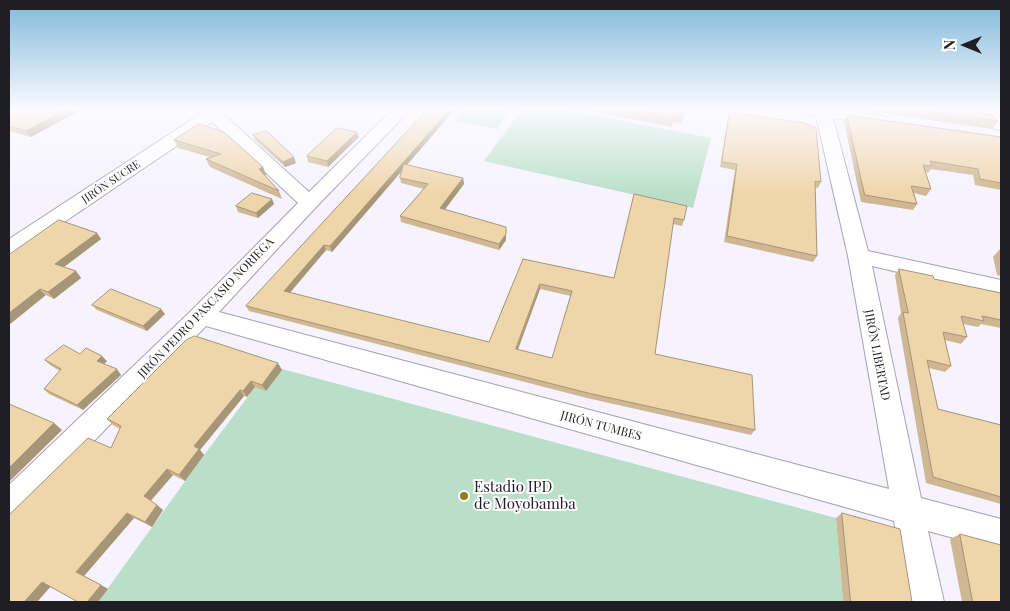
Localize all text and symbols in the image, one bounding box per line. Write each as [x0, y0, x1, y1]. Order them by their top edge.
north arrow [940, 20, 990, 70]
text: N [940, 40, 959, 50]
street label: JIRÓN SUCRE [79, 158, 143, 206]
street label: JIRÓN PEDRO PASCASIO NORIEGA [135, 235, 277, 381]
street label: JIRÓN LIBERTAD [861, 308, 893, 402]
street label: JIRÓN TUMBES [559, 408, 643, 444]
place label: Estadio IPD de Moyobamba [474, 478, 576, 513]
marker: Estadio IPD de Moyobamba [458, 490, 470, 502]

